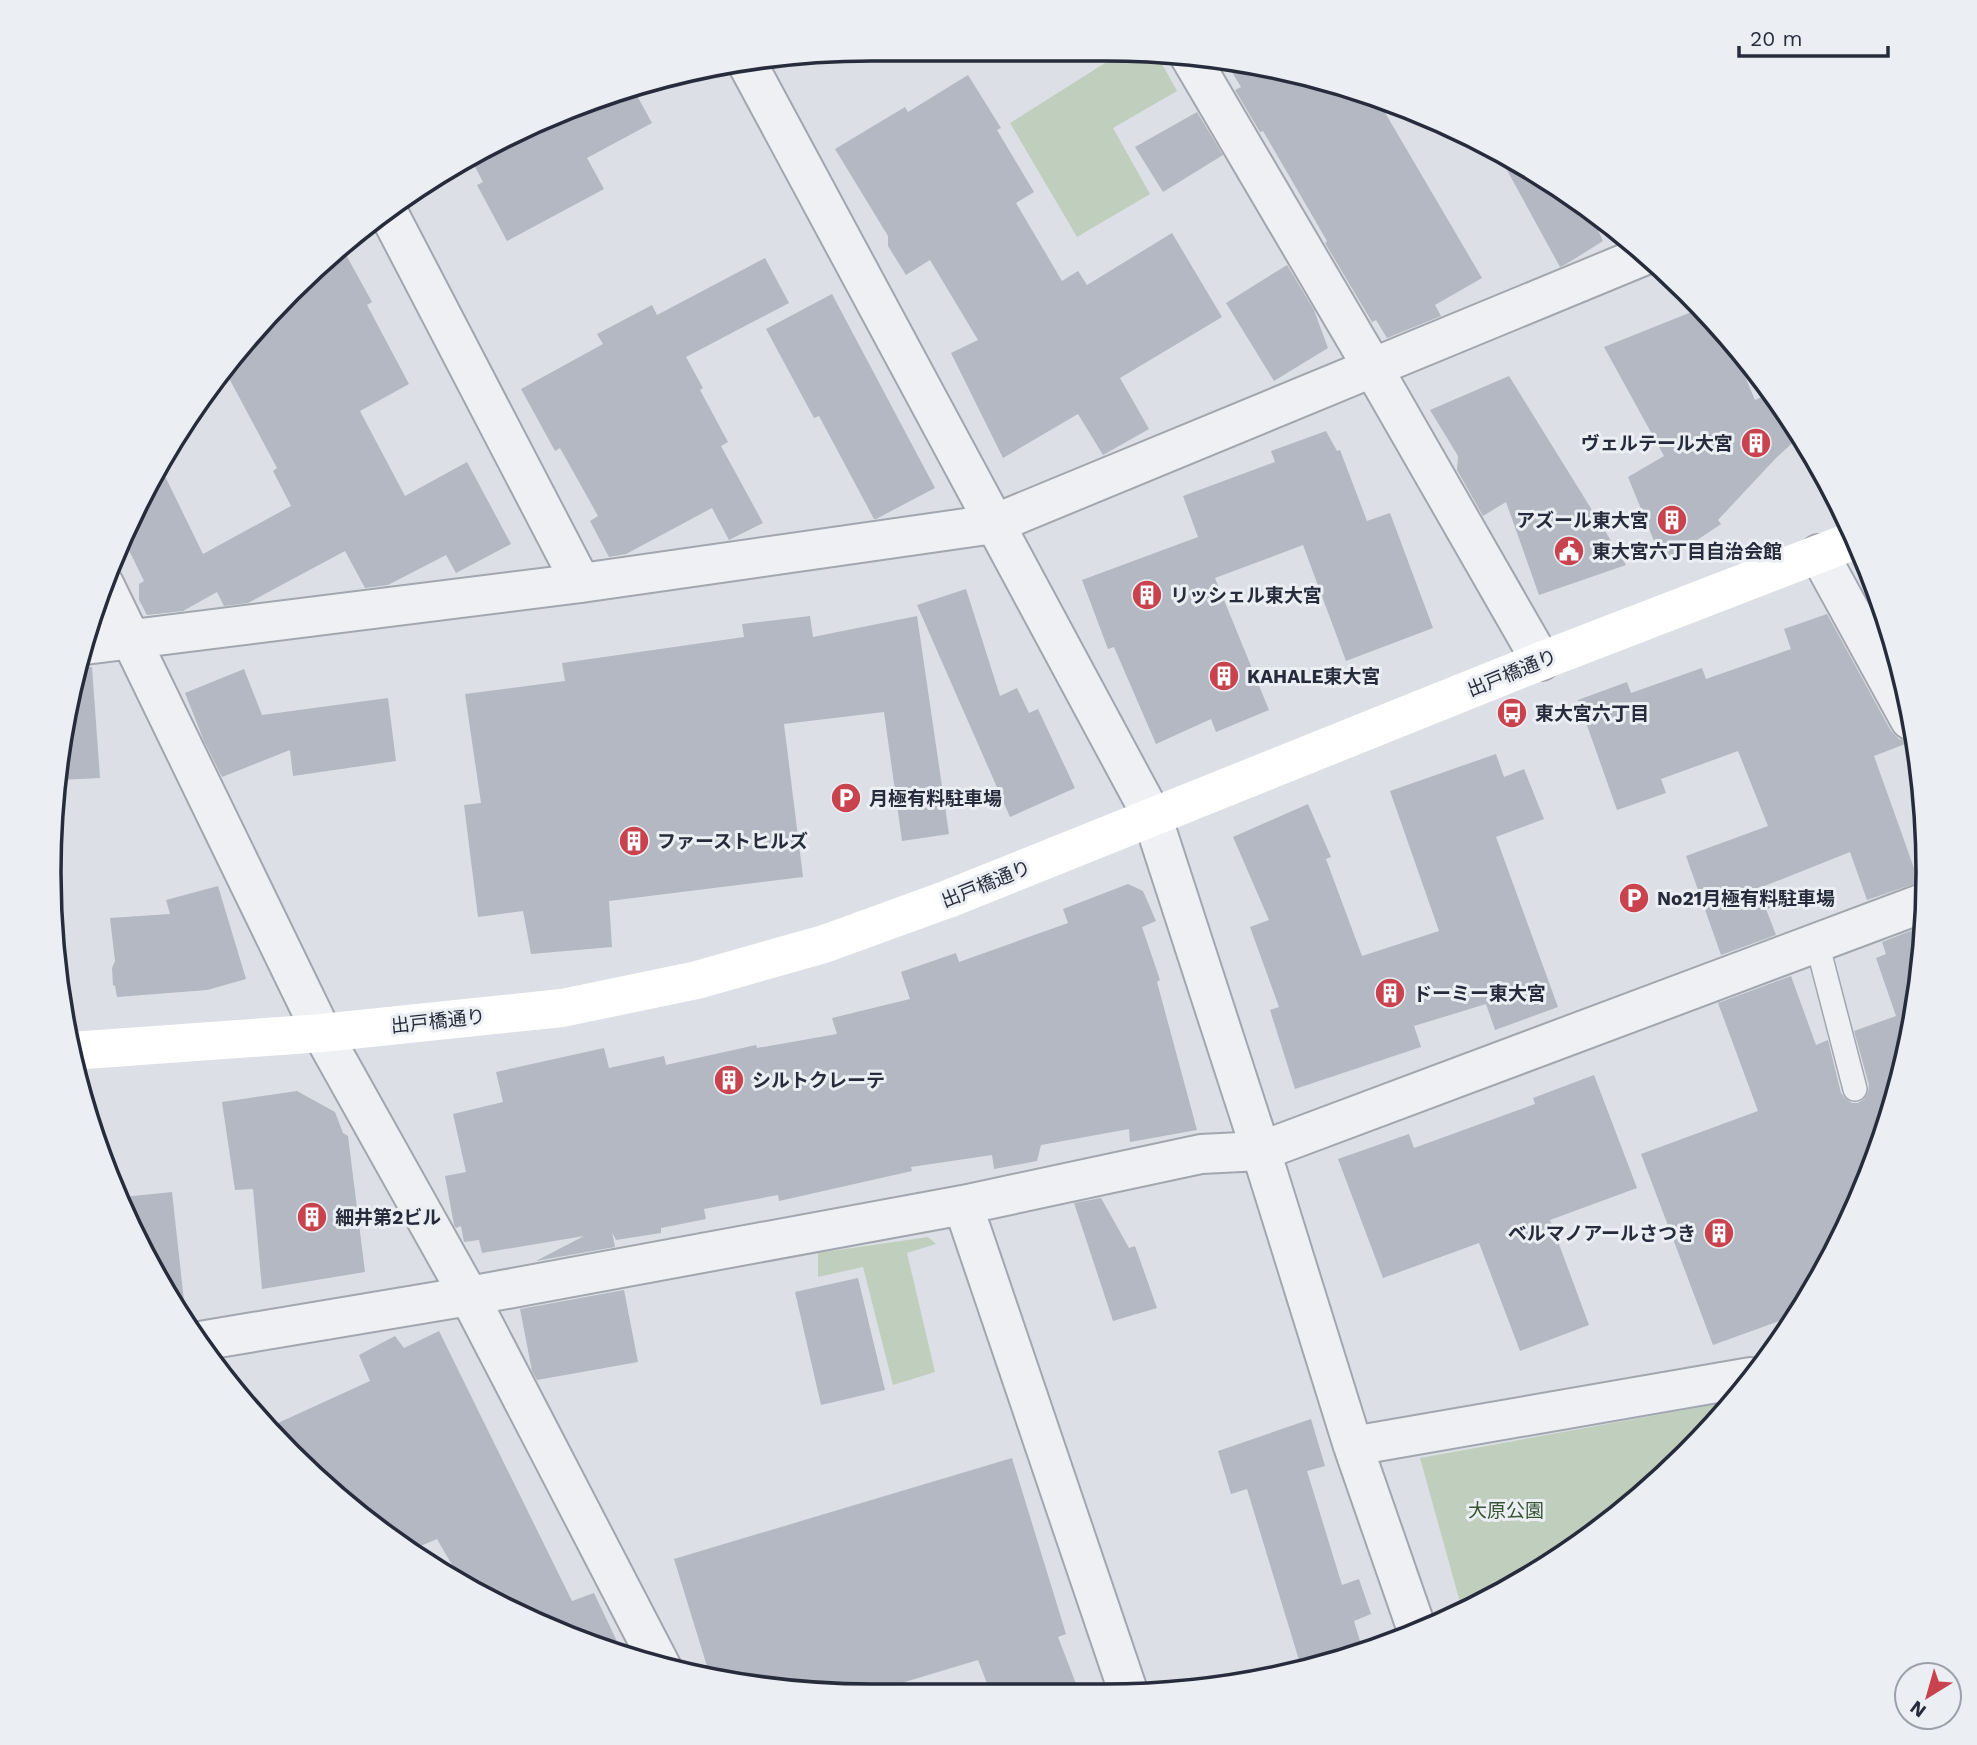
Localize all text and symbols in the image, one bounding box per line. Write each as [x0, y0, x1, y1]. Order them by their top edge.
scale bar [1739, 14, 1888, 58]
text: 20 m [1750, 26, 1802, 51]
building icon: ヴェルテール大宮 [1739, 426, 1773, 460]
place label: ヴェルテール大宮 [1581, 432, 1733, 455]
building icon: アズール東大宮 [1655, 503, 1689, 537]
place label: アズール東大宮 [1516, 509, 1649, 532]
public building icon: 東大宮六丁目自治会館 [1552, 534, 1586, 568]
place label: 東大宮六丁目自治会館 [1592, 540, 1782, 563]
building icon: リッシェル東大宮 [1130, 578, 1164, 612]
place label: リッシェル東大宮 [1170, 584, 1322, 607]
street label: 出戸橋通り [1464, 645, 1560, 701]
building icon: KAHALE東大宮 [1207, 659, 1241, 693]
place label: KAHALE東大宮 [1247, 665, 1380, 688]
bus stop icon: 東大宮六丁目 [1495, 696, 1529, 730]
place label: 東大宮六丁目 [1535, 702, 1649, 725]
parking icon: 月極有料駐車場 [829, 781, 863, 815]
place label: 月極有料駐車場 [869, 787, 1002, 810]
building icon: ファーストヒルズ [617, 824, 651, 858]
place label: ファーストヒルズ [657, 830, 808, 853]
street label: 出戸橋通り [938, 856, 1034, 912]
parking icon: No21月極有料駐車場 [1617, 881, 1651, 915]
place label: No21月極有料駐車場 [1657, 887, 1835, 910]
building icon: ドーミー東大宮 [1373, 976, 1407, 1010]
place label: ドーミー東大宮 [1413, 982, 1546, 1005]
street label: 出戸橋通り [390, 1005, 486, 1037]
building icon: シルトクレーテ [712, 1063, 746, 1097]
place label: シルトクレーテ [752, 1069, 885, 1092]
building icon: 細井第2ビル [295, 1200, 329, 1234]
place label: 細井第2ビル [335, 1206, 441, 1229]
building icon: ベルマノアールさつき [1702, 1216, 1736, 1250]
place label: ベルマノアールさつき [1508, 1222, 1696, 1245]
park label: 大原公園 [1468, 1499, 1544, 1522]
north arrow [1893, 1661, 1963, 1731]
text: N [1906, 1696, 1931, 1723]

